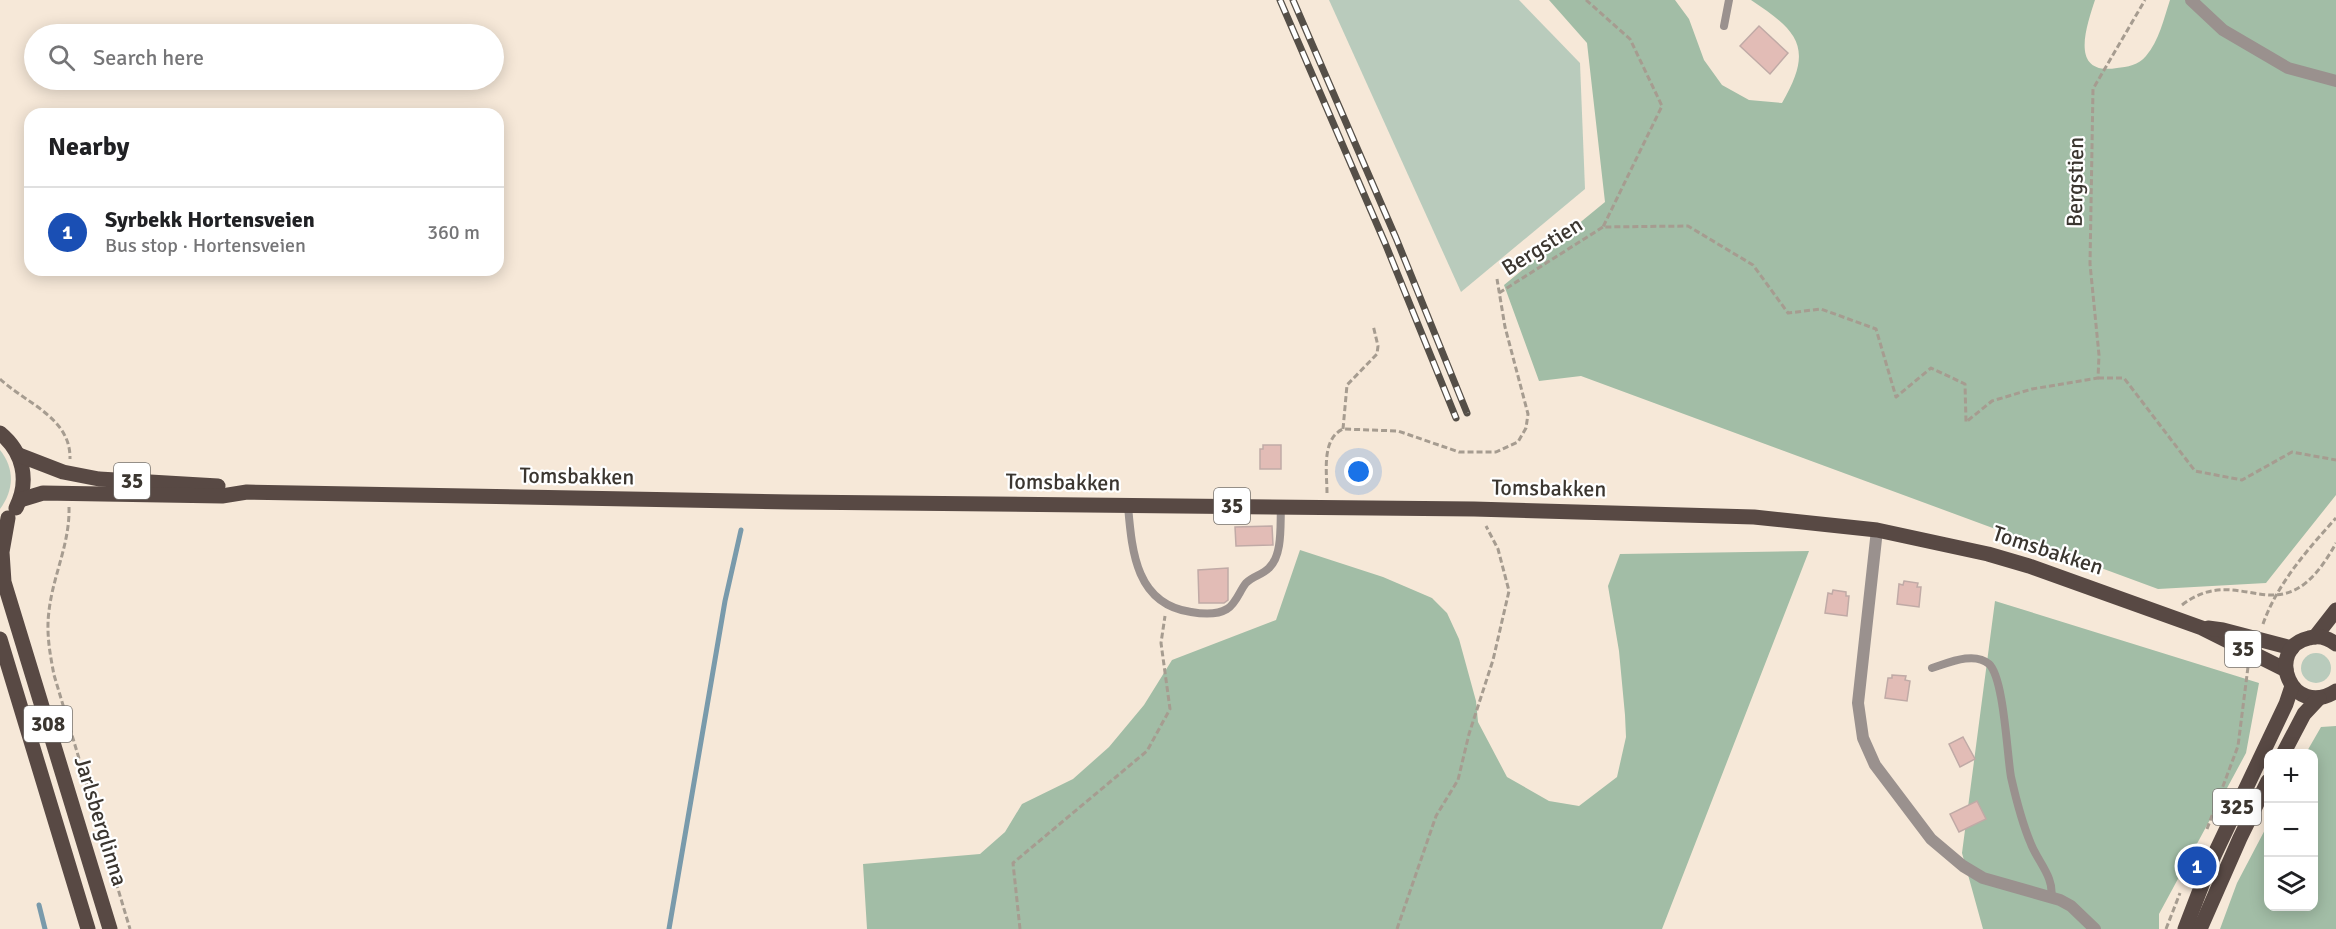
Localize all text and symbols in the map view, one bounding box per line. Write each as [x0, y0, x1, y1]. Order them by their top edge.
search box [24, 24, 504, 90]
icon: search [45, 41, 78, 74]
text: Search here [93, 44, 204, 71]
text: Nearby [48, 131, 129, 163]
street label: Bergstien [2061, 137, 2089, 227]
text: Syrbekk Hortensveien [105, 206, 315, 233]
street label: Bergstien [1497, 211, 1587, 281]
text: 1 [62, 220, 73, 245]
text: 360 m [427, 220, 480, 245]
text: Bus stop · Hortensveien [105, 233, 306, 258]
your location [1344, 457, 1373, 486]
street label: Tomsbakken [519, 461, 635, 491]
road number: 35 [114, 463, 150, 499]
street label: Tomsbakken [1005, 467, 1121, 497]
street label: Tomsbakken [1491, 473, 1607, 503]
road number: 35 [1214, 488, 1250, 524]
street label: Tomsbakken [1989, 519, 2107, 581]
road number: 35 [2225, 631, 2261, 667]
road number: 308 [24, 706, 72, 742]
map controls [2264, 749, 2318, 911]
button: + [2264, 749, 2318, 803]
street label: Jarlsberglinna [68, 753, 134, 889]
road number: 325 [2213, 789, 2261, 825]
button: − [2264, 803, 2318, 857]
pin: 1 [2178, 844, 2216, 888]
button: layers [2264, 857, 2318, 911]

